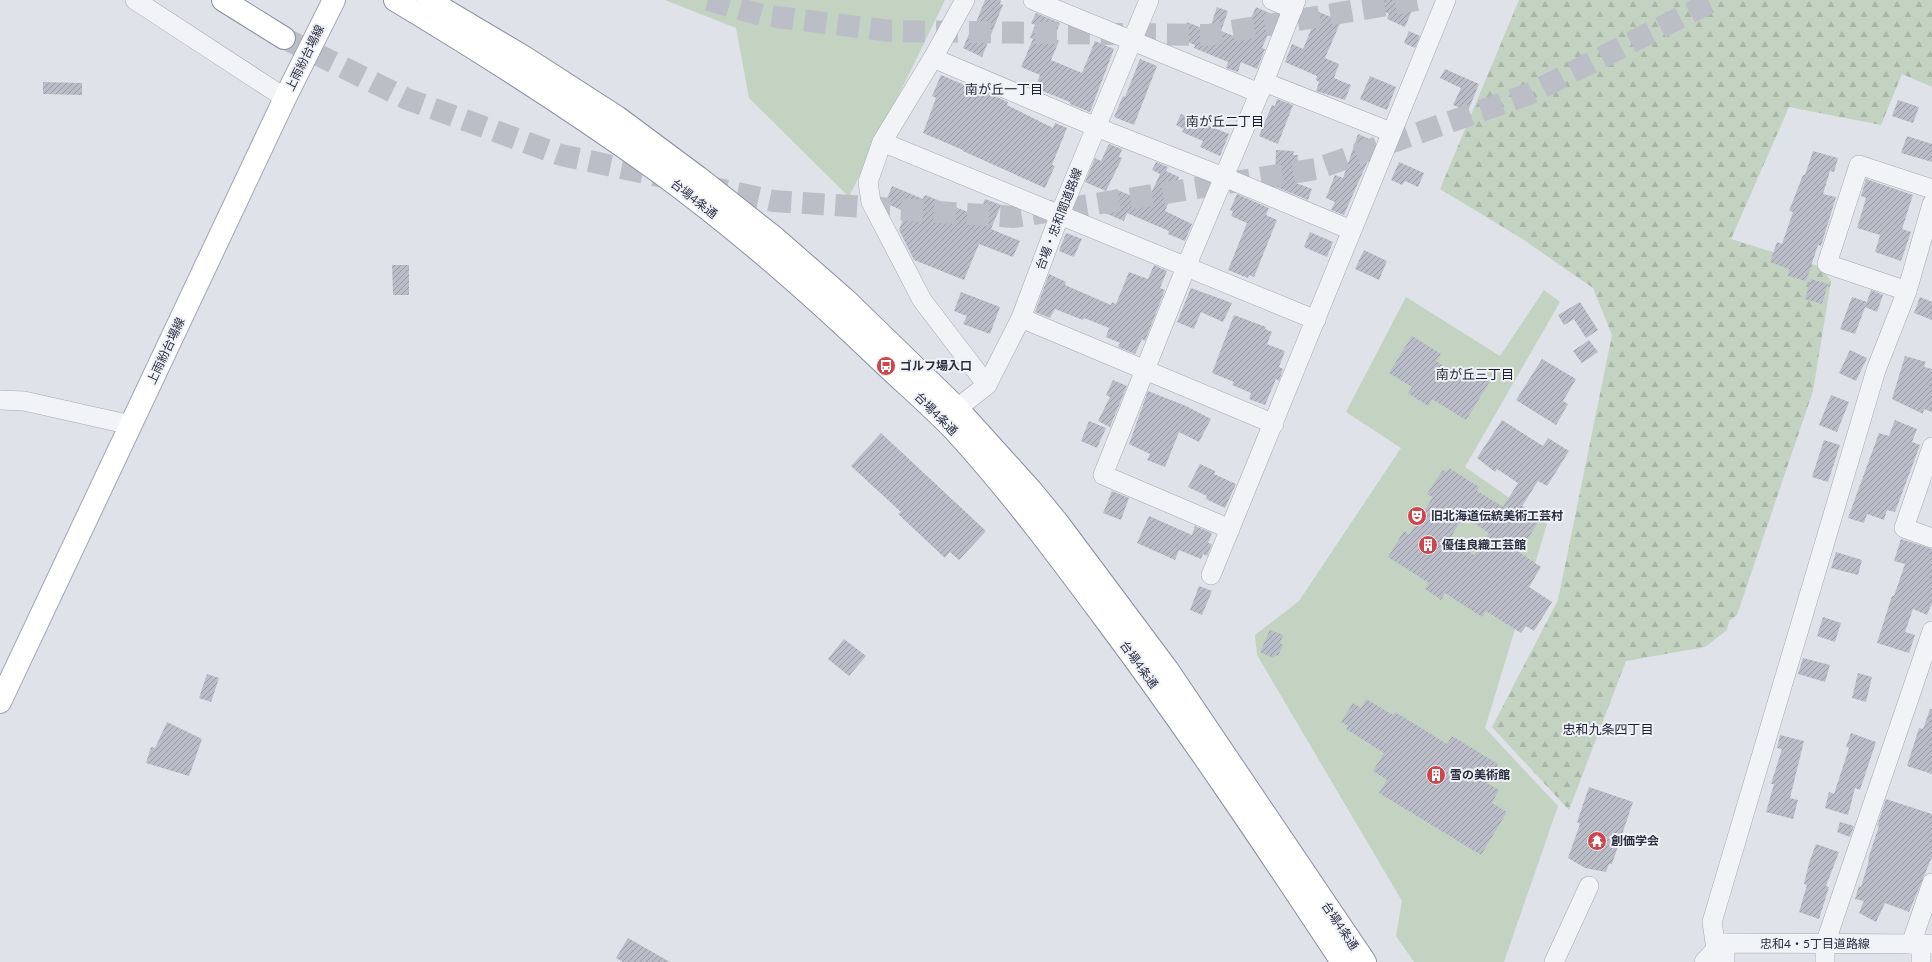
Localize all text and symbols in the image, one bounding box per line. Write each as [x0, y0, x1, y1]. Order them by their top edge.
street label: 上雨紛台場線 [282, 22, 327, 93]
district label: 南が丘一丁目 [965, 81, 1043, 97]
district label: 南が丘二丁目 [1186, 113, 1264, 129]
street label: 台場・忠和間道路線 [1032, 166, 1085, 272]
street label: 台場4条通 [668, 176, 721, 221]
street label: 上雨紛台場線 [144, 315, 188, 387]
bus stop icon: ゴルフ場入口 [875, 355, 897, 377]
place label: ゴルフ場入口 [900, 358, 972, 373]
district label: 南が丘三丁目 [1436, 366, 1514, 382]
street label: 台場4条通 [912, 389, 961, 438]
theatre icon: 旧北海道伝統美術工芸村 [1406, 505, 1428, 527]
place label: 旧北海道伝統美術工芸村 [1431, 508, 1563, 523]
building icon: 優佳良織工芸館 [1417, 534, 1439, 556]
place label: 優佳良織工芸館 [1442, 537, 1526, 552]
street label: 台場4条通 [1117, 638, 1162, 691]
district label: 忠和九条四丁目 [1562, 721, 1654, 737]
building icon: 雪の美術館 [1425, 764, 1447, 786]
place label: 雪の美術館 [1450, 767, 1510, 782]
temple icon: 創価学会 [1586, 830, 1608, 852]
place label: 創価学会 [1611, 833, 1659, 848]
street label: 台場4条通 [1319, 899, 1362, 953]
street label: 忠和4・5丁目道路線 [1760, 936, 1870, 951]

